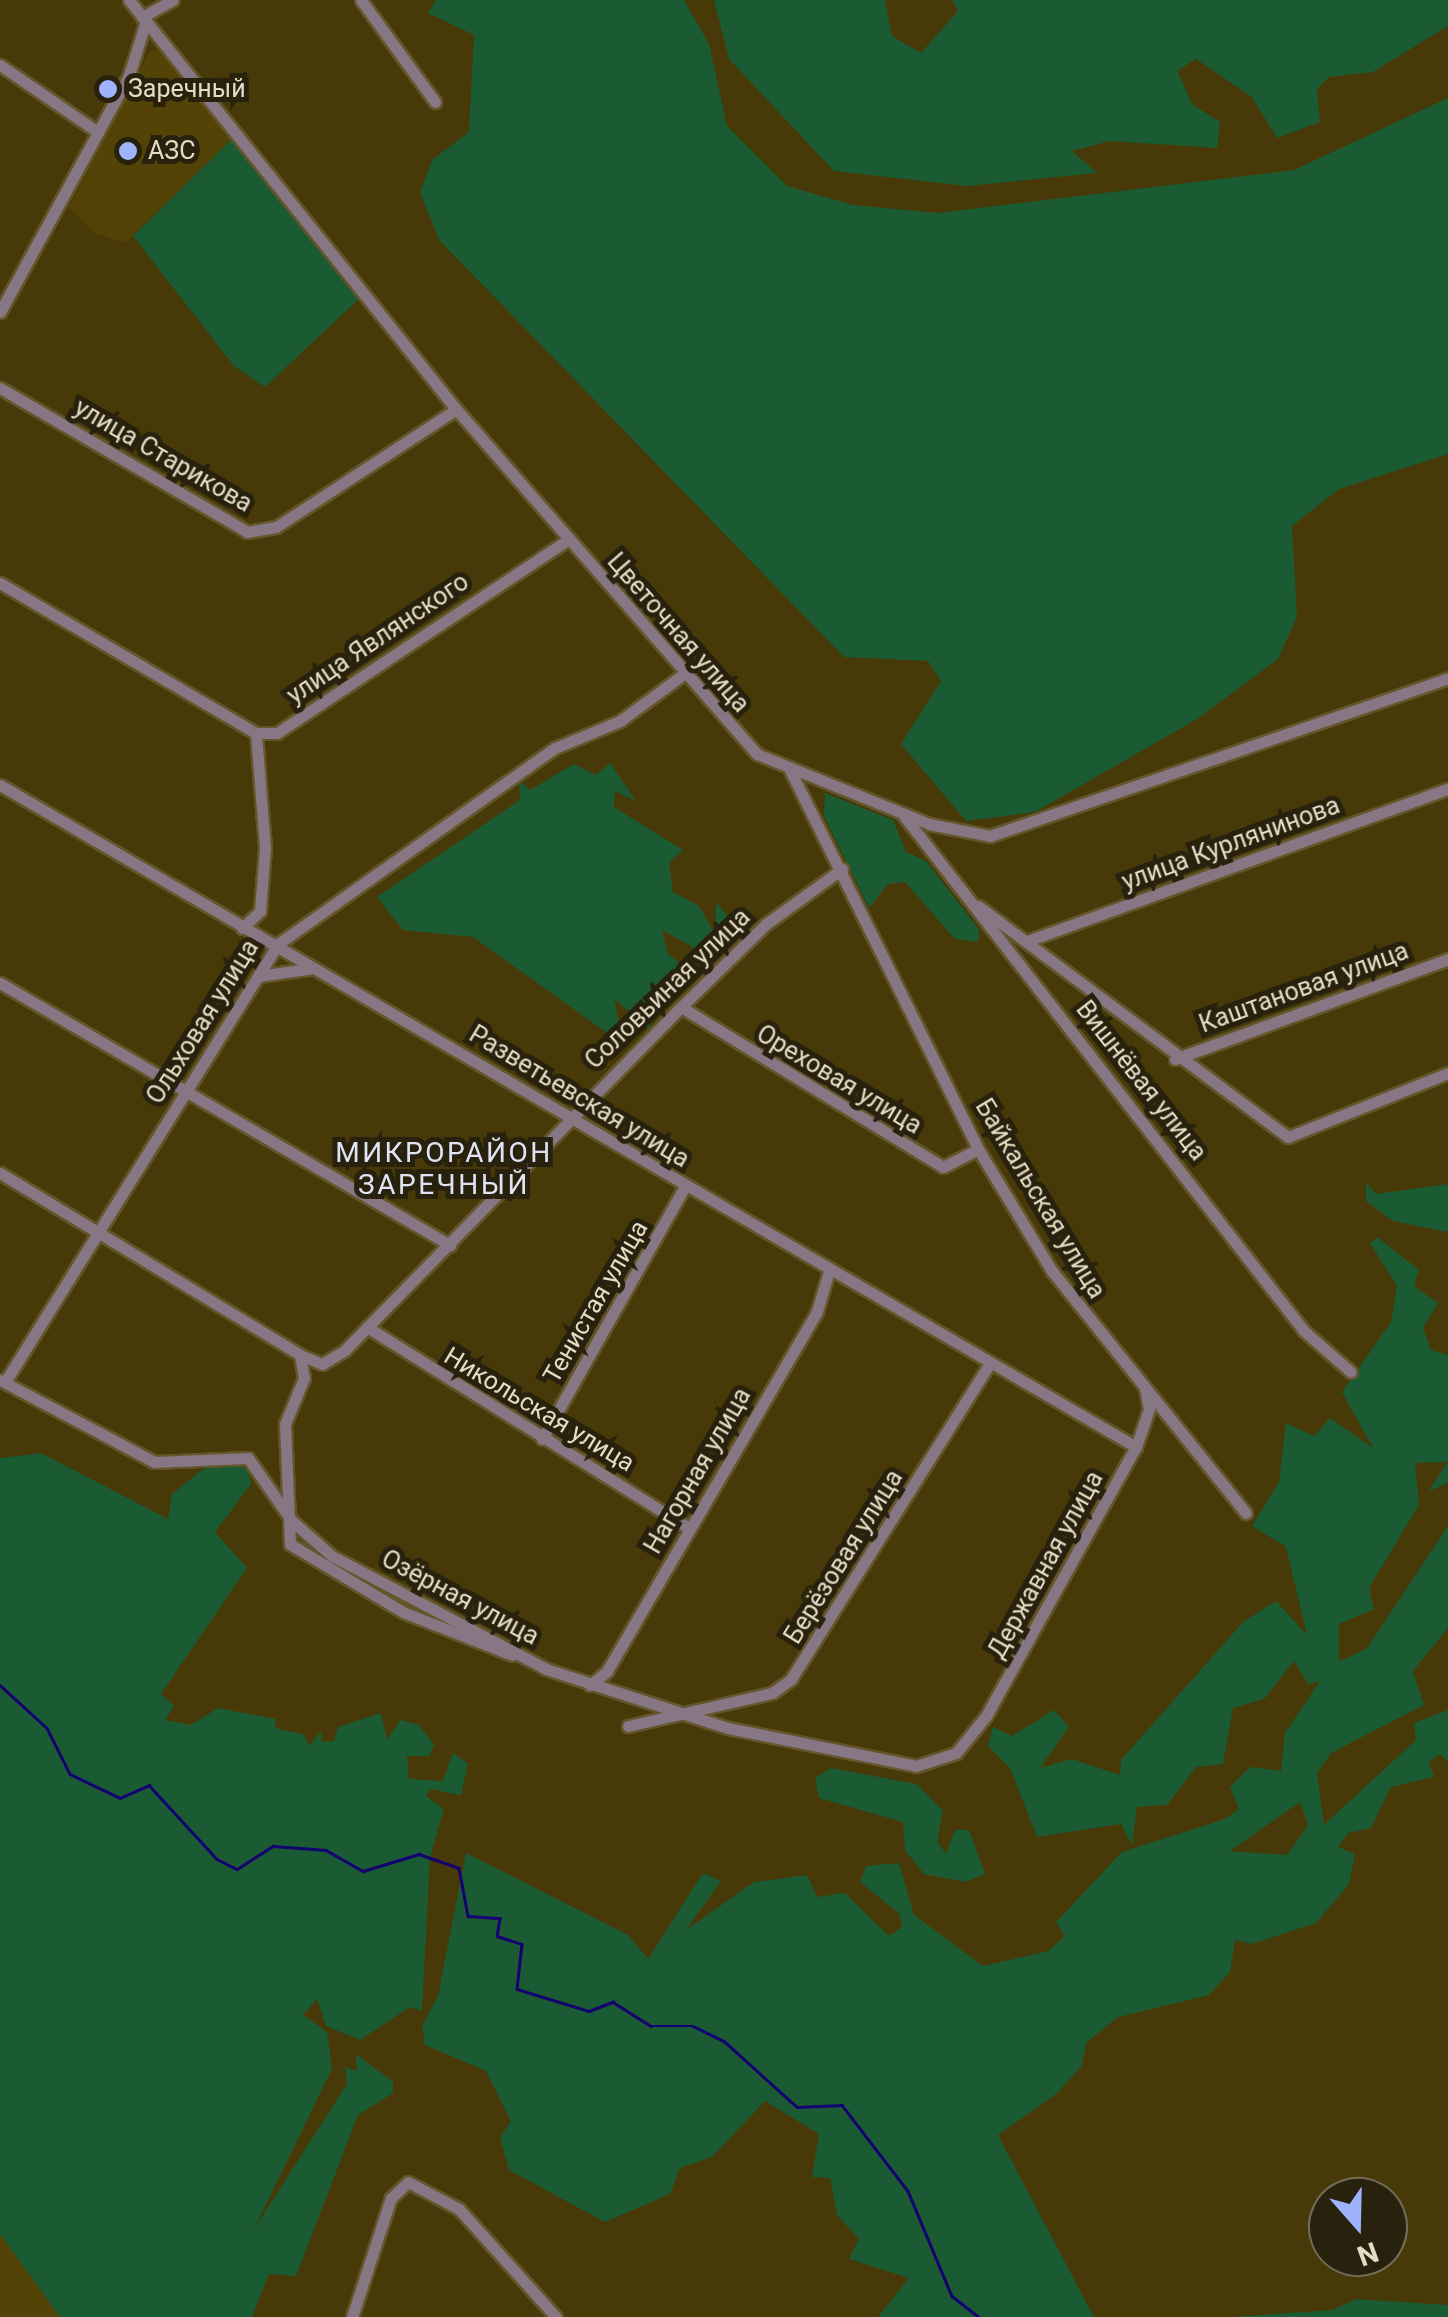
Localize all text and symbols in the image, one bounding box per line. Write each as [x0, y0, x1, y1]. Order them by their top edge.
place label: Заречный [128, 74, 246, 104]
marker: Заречный [97, 78, 119, 100]
place label: АЗС [148, 136, 195, 166]
marker: АЗС [117, 140, 139, 162]
street label: улица Старикова [69, 393, 257, 519]
street label: Цветочная улица [601, 547, 755, 719]
street label: улица Являнского [281, 567, 475, 711]
street label: улица Курлянинова [1118, 791, 1344, 897]
street label: Соловьиная улица [579, 903, 757, 1075]
street label: Ольховая улица [140, 934, 266, 1110]
street label: Каштановая улица [1195, 936, 1413, 1040]
street label: Вишнёвая улица [1069, 995, 1213, 1167]
street label: Разветьевская улица [464, 1019, 694, 1175]
street label: Ореховая улица [751, 1019, 927, 1141]
street label: Байкальская улица [969, 1094, 1111, 1304]
district label: МИКРОРАЙОН ЗАРЕЧНЫЙ [335, 1136, 553, 1202]
street label: Тенистая улица [537, 1215, 655, 1389]
street label: Никольская улица [439, 1341, 639, 1479]
street label: Нагорная улица [638, 1383, 758, 1559]
street label: Берёзовая улица [778, 1464, 910, 1650]
street label: Державная улица [982, 1466, 1110, 1664]
street label: Озёрная улица [376, 1544, 544, 1652]
north arrow [1308, 2177, 1408, 2277]
text: N [1353, 2235, 1383, 2273]

